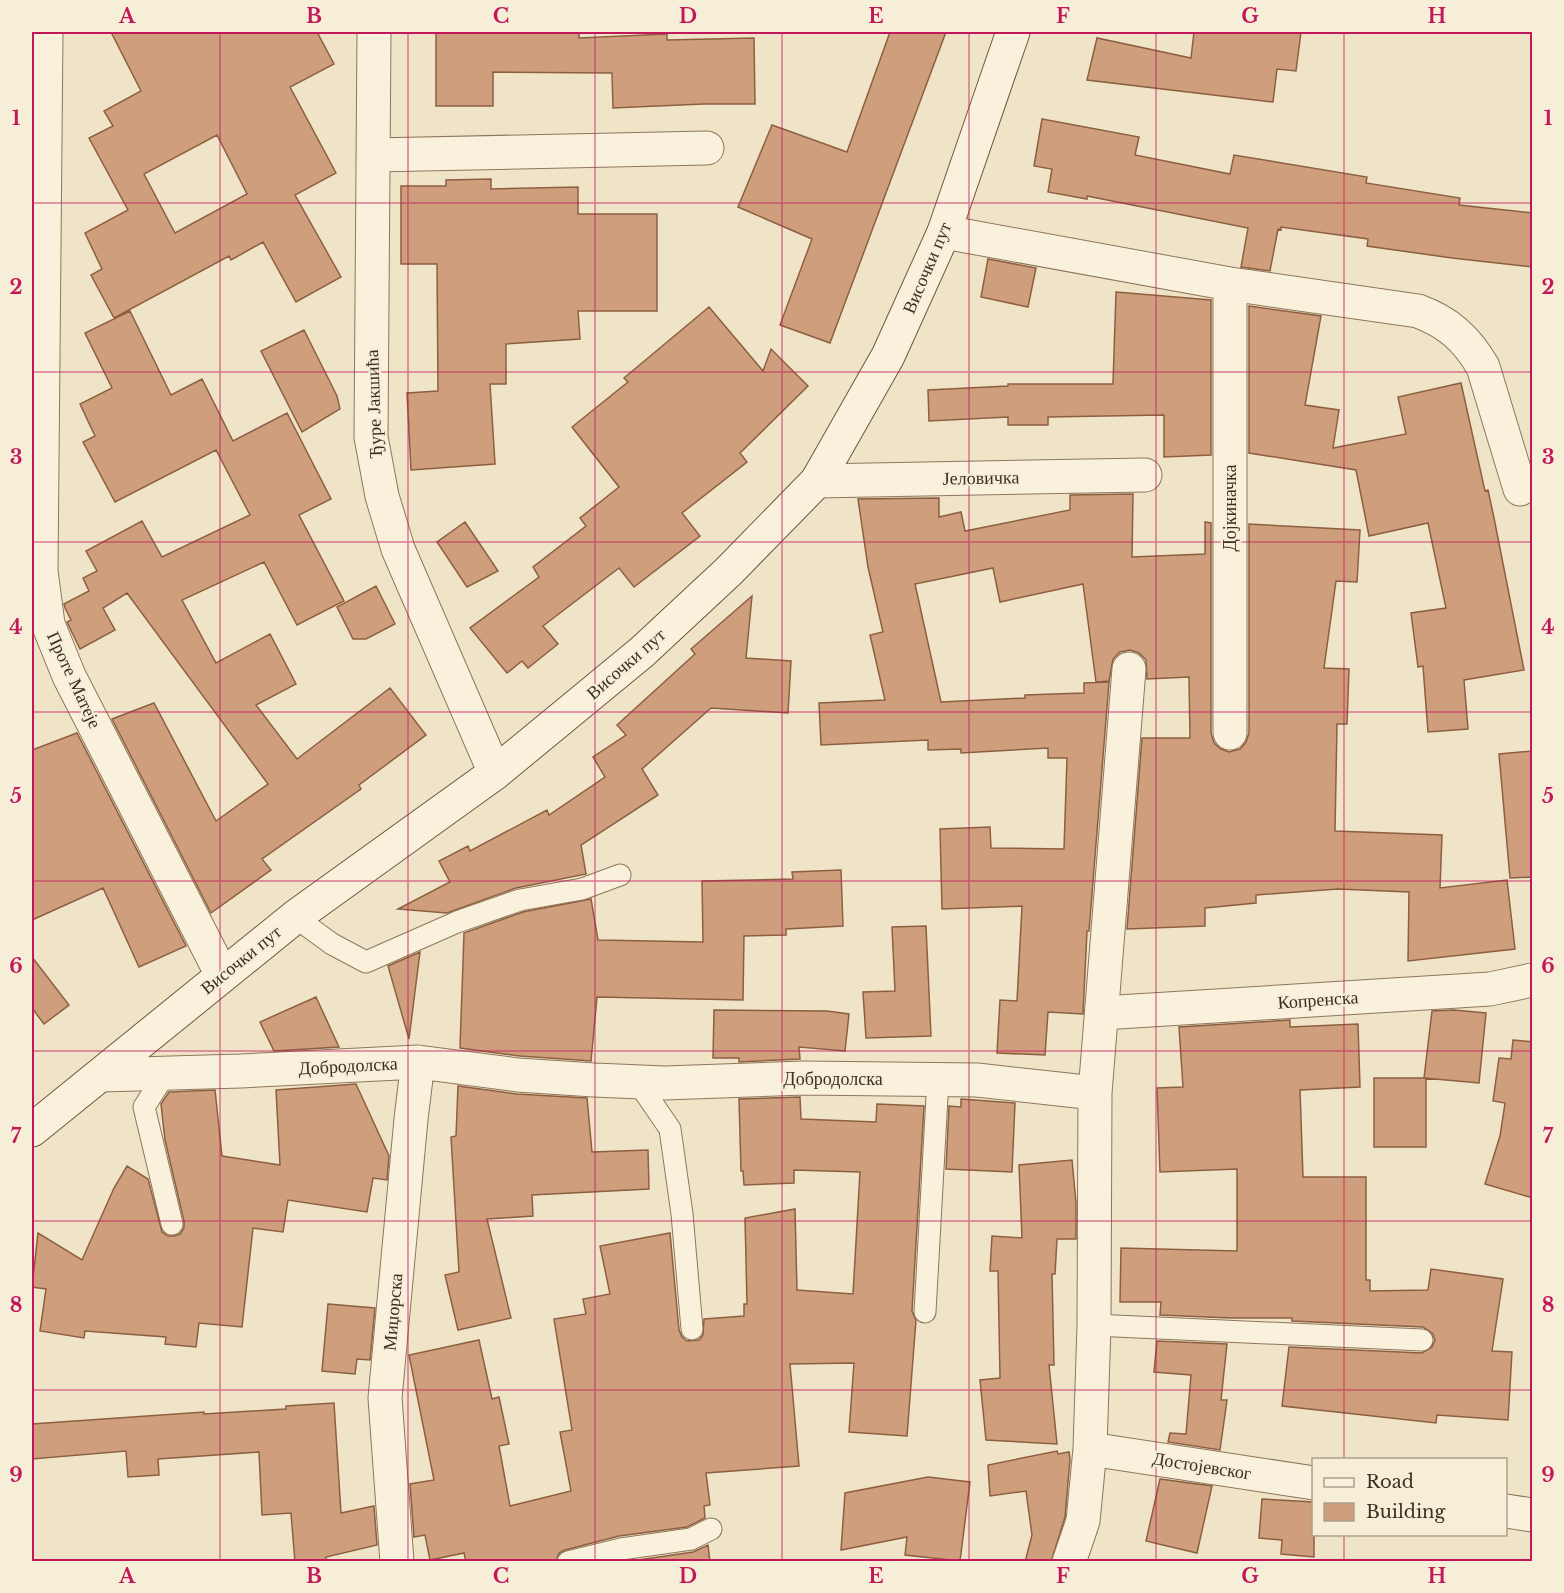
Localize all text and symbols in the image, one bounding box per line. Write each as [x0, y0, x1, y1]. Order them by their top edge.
text: A [118, 4, 136, 28]
text: B [306, 4, 322, 28]
text: C [493, 4, 509, 28]
text: D [679, 4, 697, 28]
text: E [868, 4, 884, 28]
text: F [1056, 4, 1070, 28]
text: G [1241, 4, 1259, 28]
text: H [1428, 4, 1447, 28]
text: 1 [12, 106, 21, 130]
text: 1 [1544, 106, 1553, 130]
street label: Височки пут [898, 219, 956, 317]
text: 2 [9, 275, 23, 299]
text: 2 [1541, 275, 1555, 299]
street label: Ђуре Јакшића [361, 349, 387, 459]
text: 3 [10, 445, 22, 469]
text: 3 [1542, 445, 1554, 469]
street label: Дојкиначка [1219, 464, 1241, 552]
street label: Јеловичка [943, 466, 1020, 490]
text: 4 [9, 615, 23, 639]
text: 4 [1541, 615, 1555, 639]
street label: Височки пут [582, 624, 670, 704]
street label: Проте Матеје [42, 628, 106, 732]
text: 5 [10, 784, 22, 808]
text: 5 [1542, 784, 1554, 808]
street label: Височки пут [196, 921, 286, 999]
text: 6 [9, 954, 23, 978]
text: 6 [1541, 954, 1555, 978]
street label: Копренска [1277, 986, 1359, 1014]
street label: Добродолска [298, 1052, 398, 1080]
street label: Добродолска [783, 1068, 883, 1090]
text: 7 [11, 1124, 22, 1148]
text: 7 [1543, 1124, 1554, 1148]
street label: Миџорска [379, 1272, 407, 1352]
text: 8 [10, 1293, 22, 1317]
text: 8 [1542, 1293, 1554, 1317]
street label: Достојевског [1151, 1447, 1253, 1485]
legend [1312, 1458, 1507, 1536]
text: 9 [9, 1463, 23, 1487]
text: 9 [1541, 1463, 1555, 1487]
text: Road [1366, 1471, 1414, 1493]
text: Building [1366, 1501, 1445, 1523]
text: A [118, 1564, 136, 1588]
text: B [306, 1564, 322, 1588]
text: C [493, 1564, 509, 1588]
text: D [679, 1564, 697, 1588]
text: E [868, 1564, 884, 1588]
text: F [1056, 1564, 1070, 1588]
text: G [1241, 1564, 1259, 1588]
text: H [1428, 1564, 1447, 1588]

